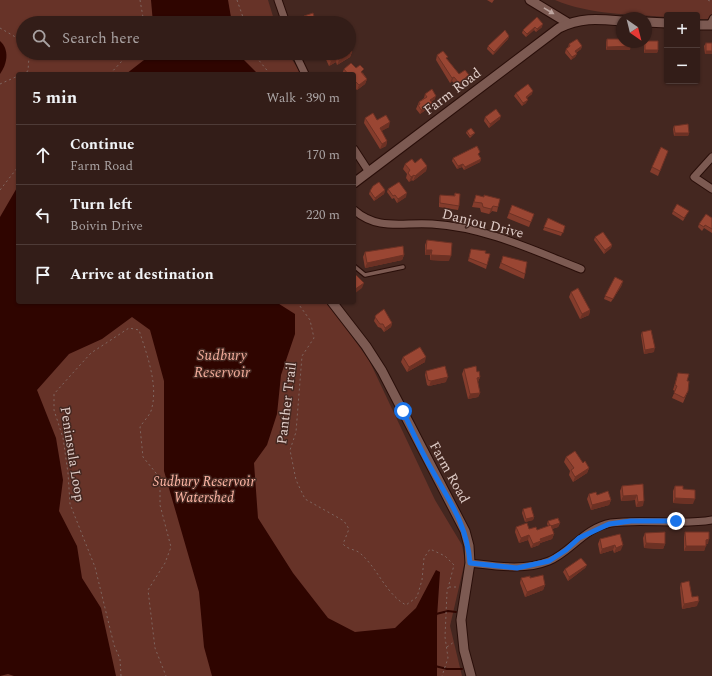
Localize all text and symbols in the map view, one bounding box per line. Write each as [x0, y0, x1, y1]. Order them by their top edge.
one-way arrow [543, 8, 555, 15]
north arrow [616, 12, 652, 48]
map controls [664, 12, 700, 84]
button: + [664, 12, 700, 48]
search box [16, 16, 356, 60]
icon: search [30, 27, 52, 49]
text: Search here [62, 27, 140, 50]
button: − [664, 48, 700, 84]
street label: Farm Road [419, 63, 486, 120]
text: 5 min [32, 85, 77, 111]
text: Walk · 390 m [266, 88, 340, 108]
text: Continue [70, 133, 135, 156]
icon: ahead [32, 144, 54, 166]
text: 170 m [306, 145, 340, 165]
text: Farm Road [70, 156, 133, 176]
text: Turn left [70, 193, 132, 216]
street label: Danjou Drive [440, 203, 526, 244]
icon: left [32, 204, 54, 226]
text: 220 m [306, 205, 340, 225]
text: Boivin Drive [70, 216, 143, 236]
text: Arrive at destination [70, 263, 214, 286]
icon: arrive [32, 264, 54, 286]
water label: Sudbury Reservoir [194, 344, 251, 384]
street label: Panther Trail [271, 361, 302, 445]
route start [394, 402, 412, 420]
street label: Peninsula Loop [55, 405, 90, 503]
street label: Farm Road [424, 437, 475, 507]
park label: Sudbury Reservoir Watershed [153, 471, 255, 508]
route end [667, 512, 685, 530]

